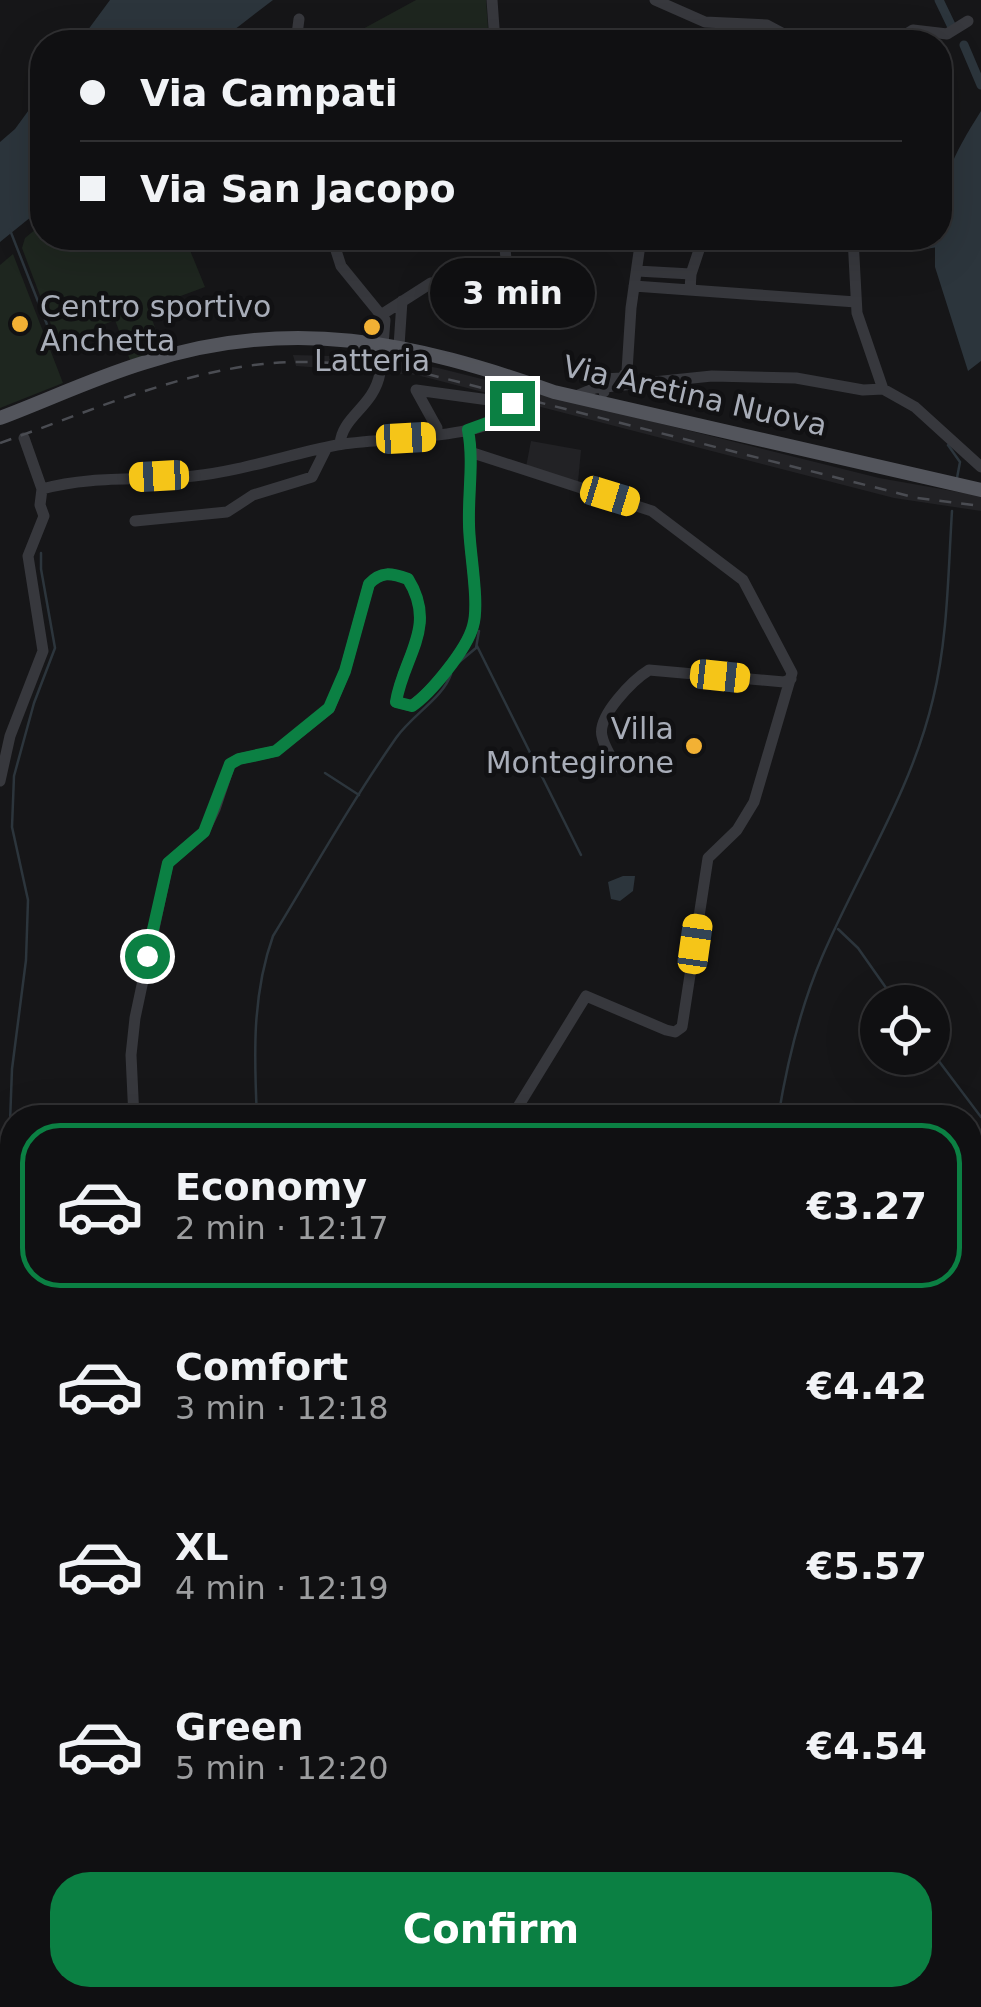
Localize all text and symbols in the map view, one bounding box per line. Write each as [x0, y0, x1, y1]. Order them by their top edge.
text: Via Campati [140, 71, 398, 115]
text: Via San Jacopo [140, 167, 456, 211]
callout: 3 min [430, 258, 594, 328]
text: 3 min [462, 274, 563, 312]
place label: Centro sportivo Anchetta [40, 289, 271, 358]
marker: Centro sportivo Anchetta [9, 313, 31, 335]
marker: Latteria [361, 316, 383, 338]
place label: Latteria [314, 343, 430, 378]
street label: Via Aretina Nuova [560, 348, 830, 443]
route end [490, 381, 535, 426]
car [375, 421, 437, 455]
car [128, 459, 190, 493]
car [577, 473, 643, 519]
car [689, 658, 751, 694]
place label: Villa Montegirone [486, 711, 674, 780]
marker: Villa Montegirone [683, 735, 705, 757]
car [676, 912, 714, 976]
route start [125, 934, 170, 979]
map controls [860, 985, 950, 1075]
button: locate [860, 985, 950, 1075]
icon: car [55, 1161, 145, 1251]
text: Economy [175, 1165, 367, 1209]
text: €3.27 [807, 1184, 927, 1228]
text: 2 min · 12:17 [175, 1209, 389, 1247]
icon: car [55, 1341, 145, 1431]
text: Comfort [175, 1345, 348, 1389]
text: €4.42 [807, 1364, 927, 1408]
text: 3 min · 12:18 [175, 1389, 389, 1427]
icon: car [55, 1521, 145, 1611]
text: XL [175, 1525, 229, 1569]
text: €5.57 [807, 1544, 927, 1588]
text: 4 min · 12:19 [175, 1569, 389, 1607]
icon: car [55, 1701, 145, 1791]
text: Green [175, 1705, 304, 1749]
text: €4.54 [807, 1724, 927, 1768]
text: 5 min · 12:20 [175, 1749, 389, 1787]
button: Confirm [50, 1872, 932, 1987]

